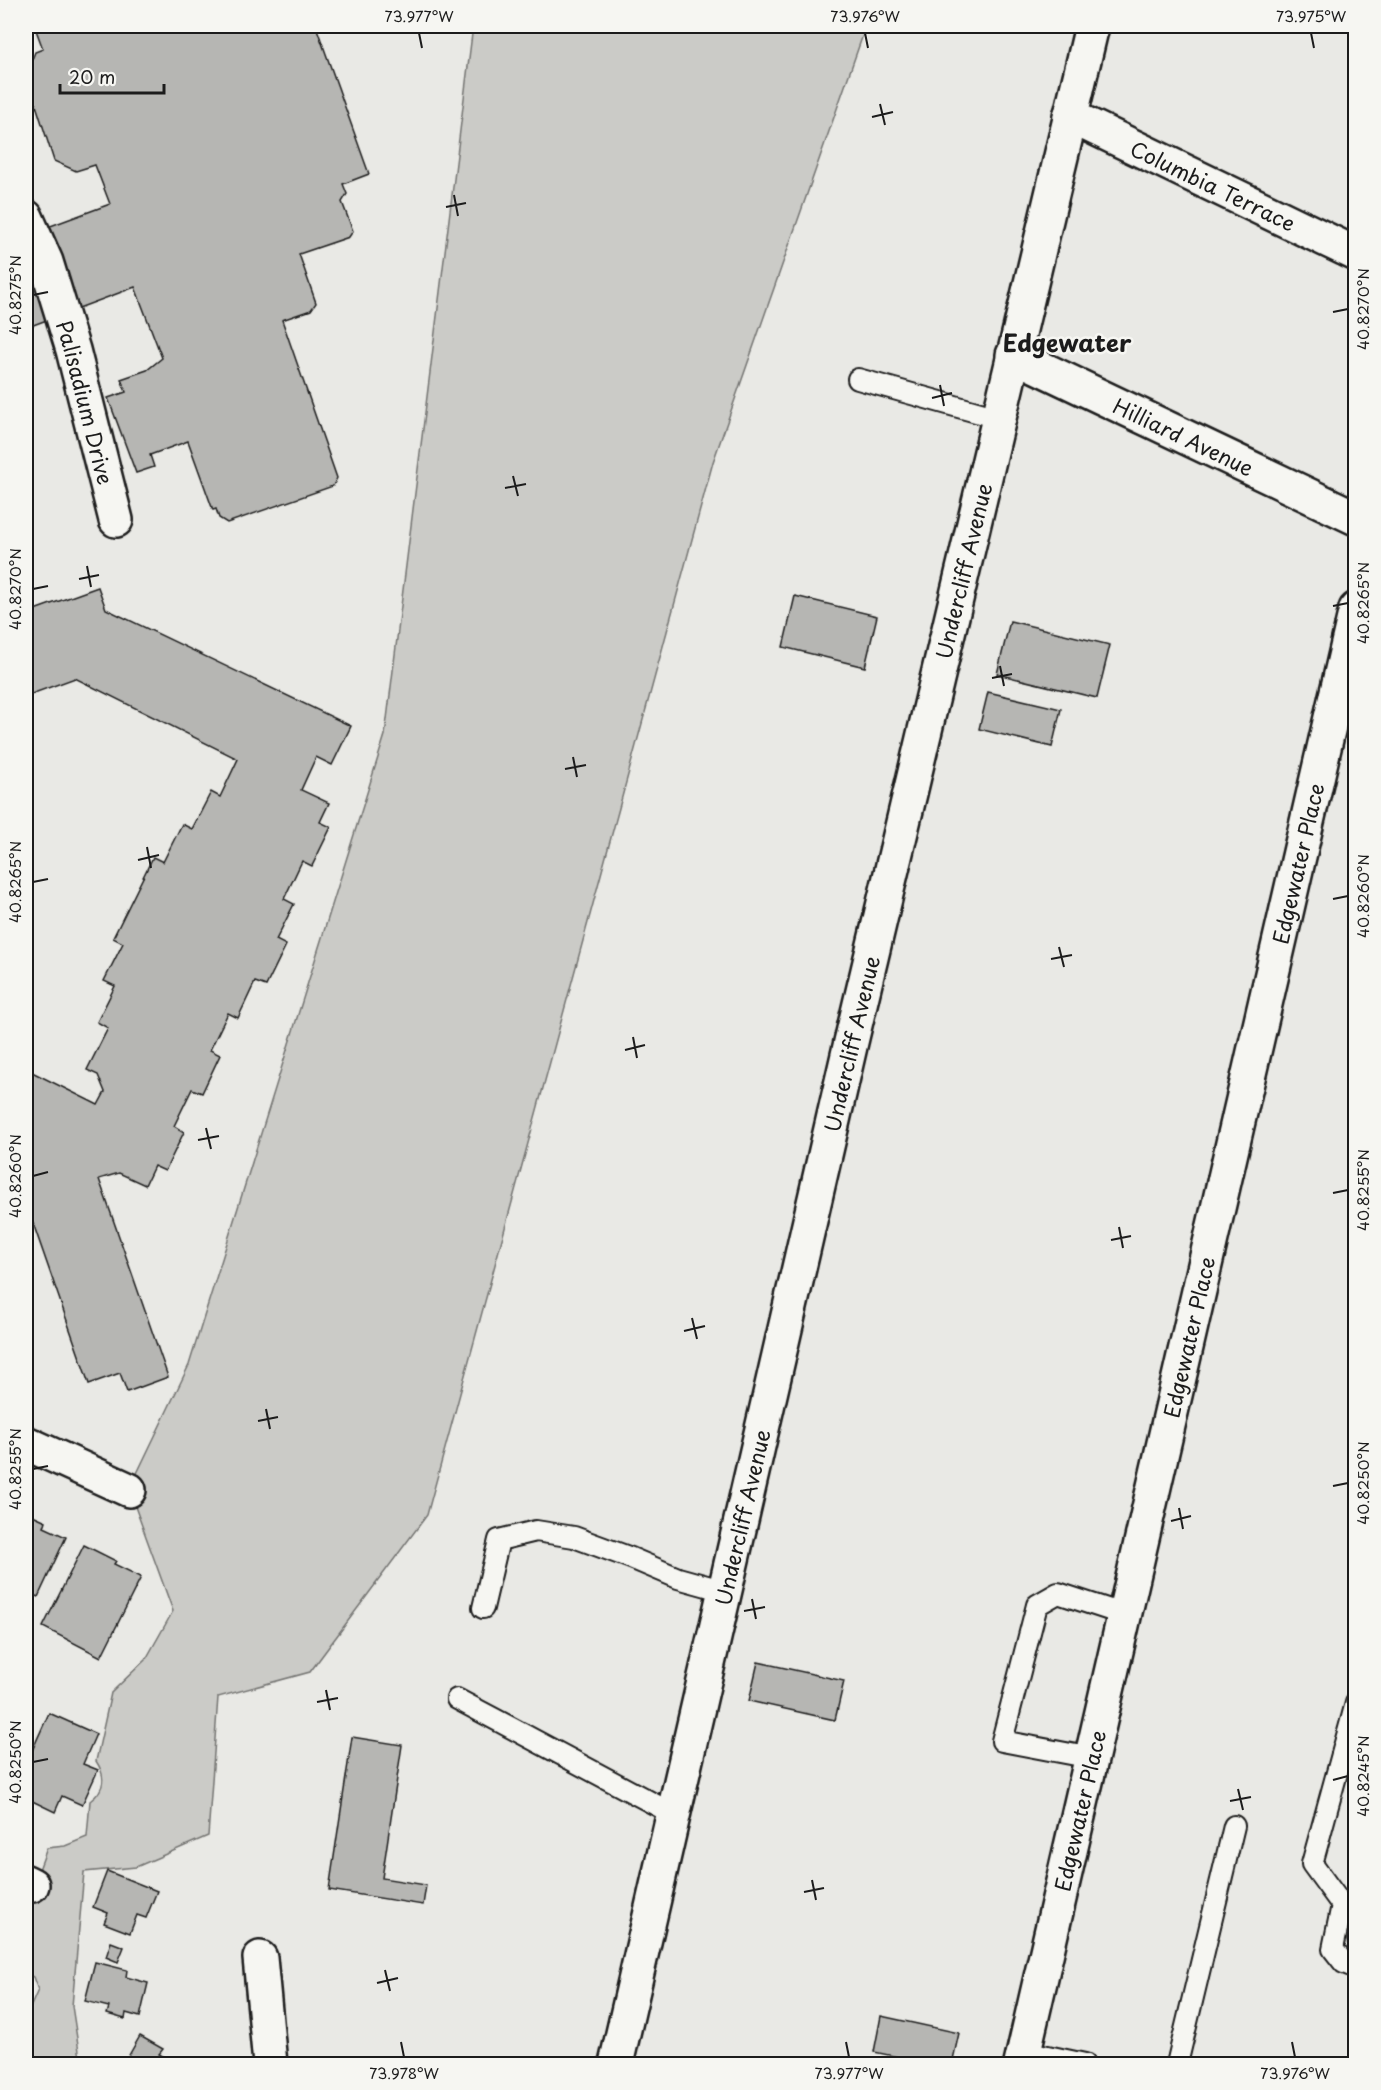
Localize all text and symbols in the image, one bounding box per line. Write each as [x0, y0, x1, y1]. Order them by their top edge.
text: 73.977°W [384, 4, 454, 27]
text: 73.976°W [830, 4, 900, 27]
text: 73.975°W [1276, 4, 1347, 27]
scale bar [60, 57, 164, 95]
text: 20 m [69, 63, 115, 90]
street label: Columbia Terrace [1125, 132, 1301, 239]
text: 40.8275°N [3, 255, 26, 335]
text: 40.8270°N [1351, 268, 1374, 350]
street label: Palisadium Drive [49, 316, 122, 488]
district label: Edgewater [1003, 324, 1132, 360]
street label: Hilliard Avenue [1108, 389, 1259, 483]
street label: Undercliff Avenue [926, 479, 999, 662]
text: 40.8270°N [3, 548, 26, 630]
text: 40.8265°N [1351, 562, 1374, 644]
street label: Edgewater Place [1263, 780, 1331, 947]
text: 40.8265°N [3, 841, 26, 923]
text: 40.8260°N [1351, 854, 1374, 938]
street label: Undercliff Avenue [815, 952, 887, 1135]
text: 40.8260°N [3, 1134, 26, 1218]
text: 40.8255°N [1351, 1149, 1374, 1231]
street label: Edgewater Place [1154, 1253, 1222, 1421]
street label: Undercliff Avenue [706, 1426, 777, 1609]
text: 40.8255°N [3, 1428, 26, 1510]
text: 40.8250°N [1351, 1441, 1374, 1525]
text: 40.8250°N [3, 1720, 26, 1804]
street label: Edgewater Place [1045, 1727, 1113, 1894]
text: 40.8245°N [1351, 1735, 1374, 1817]
text: 73.978°W [369, 2061, 439, 2084]
text: 73.977°W [814, 2061, 884, 2084]
text: 73.976°W [1260, 2061, 1330, 2084]

